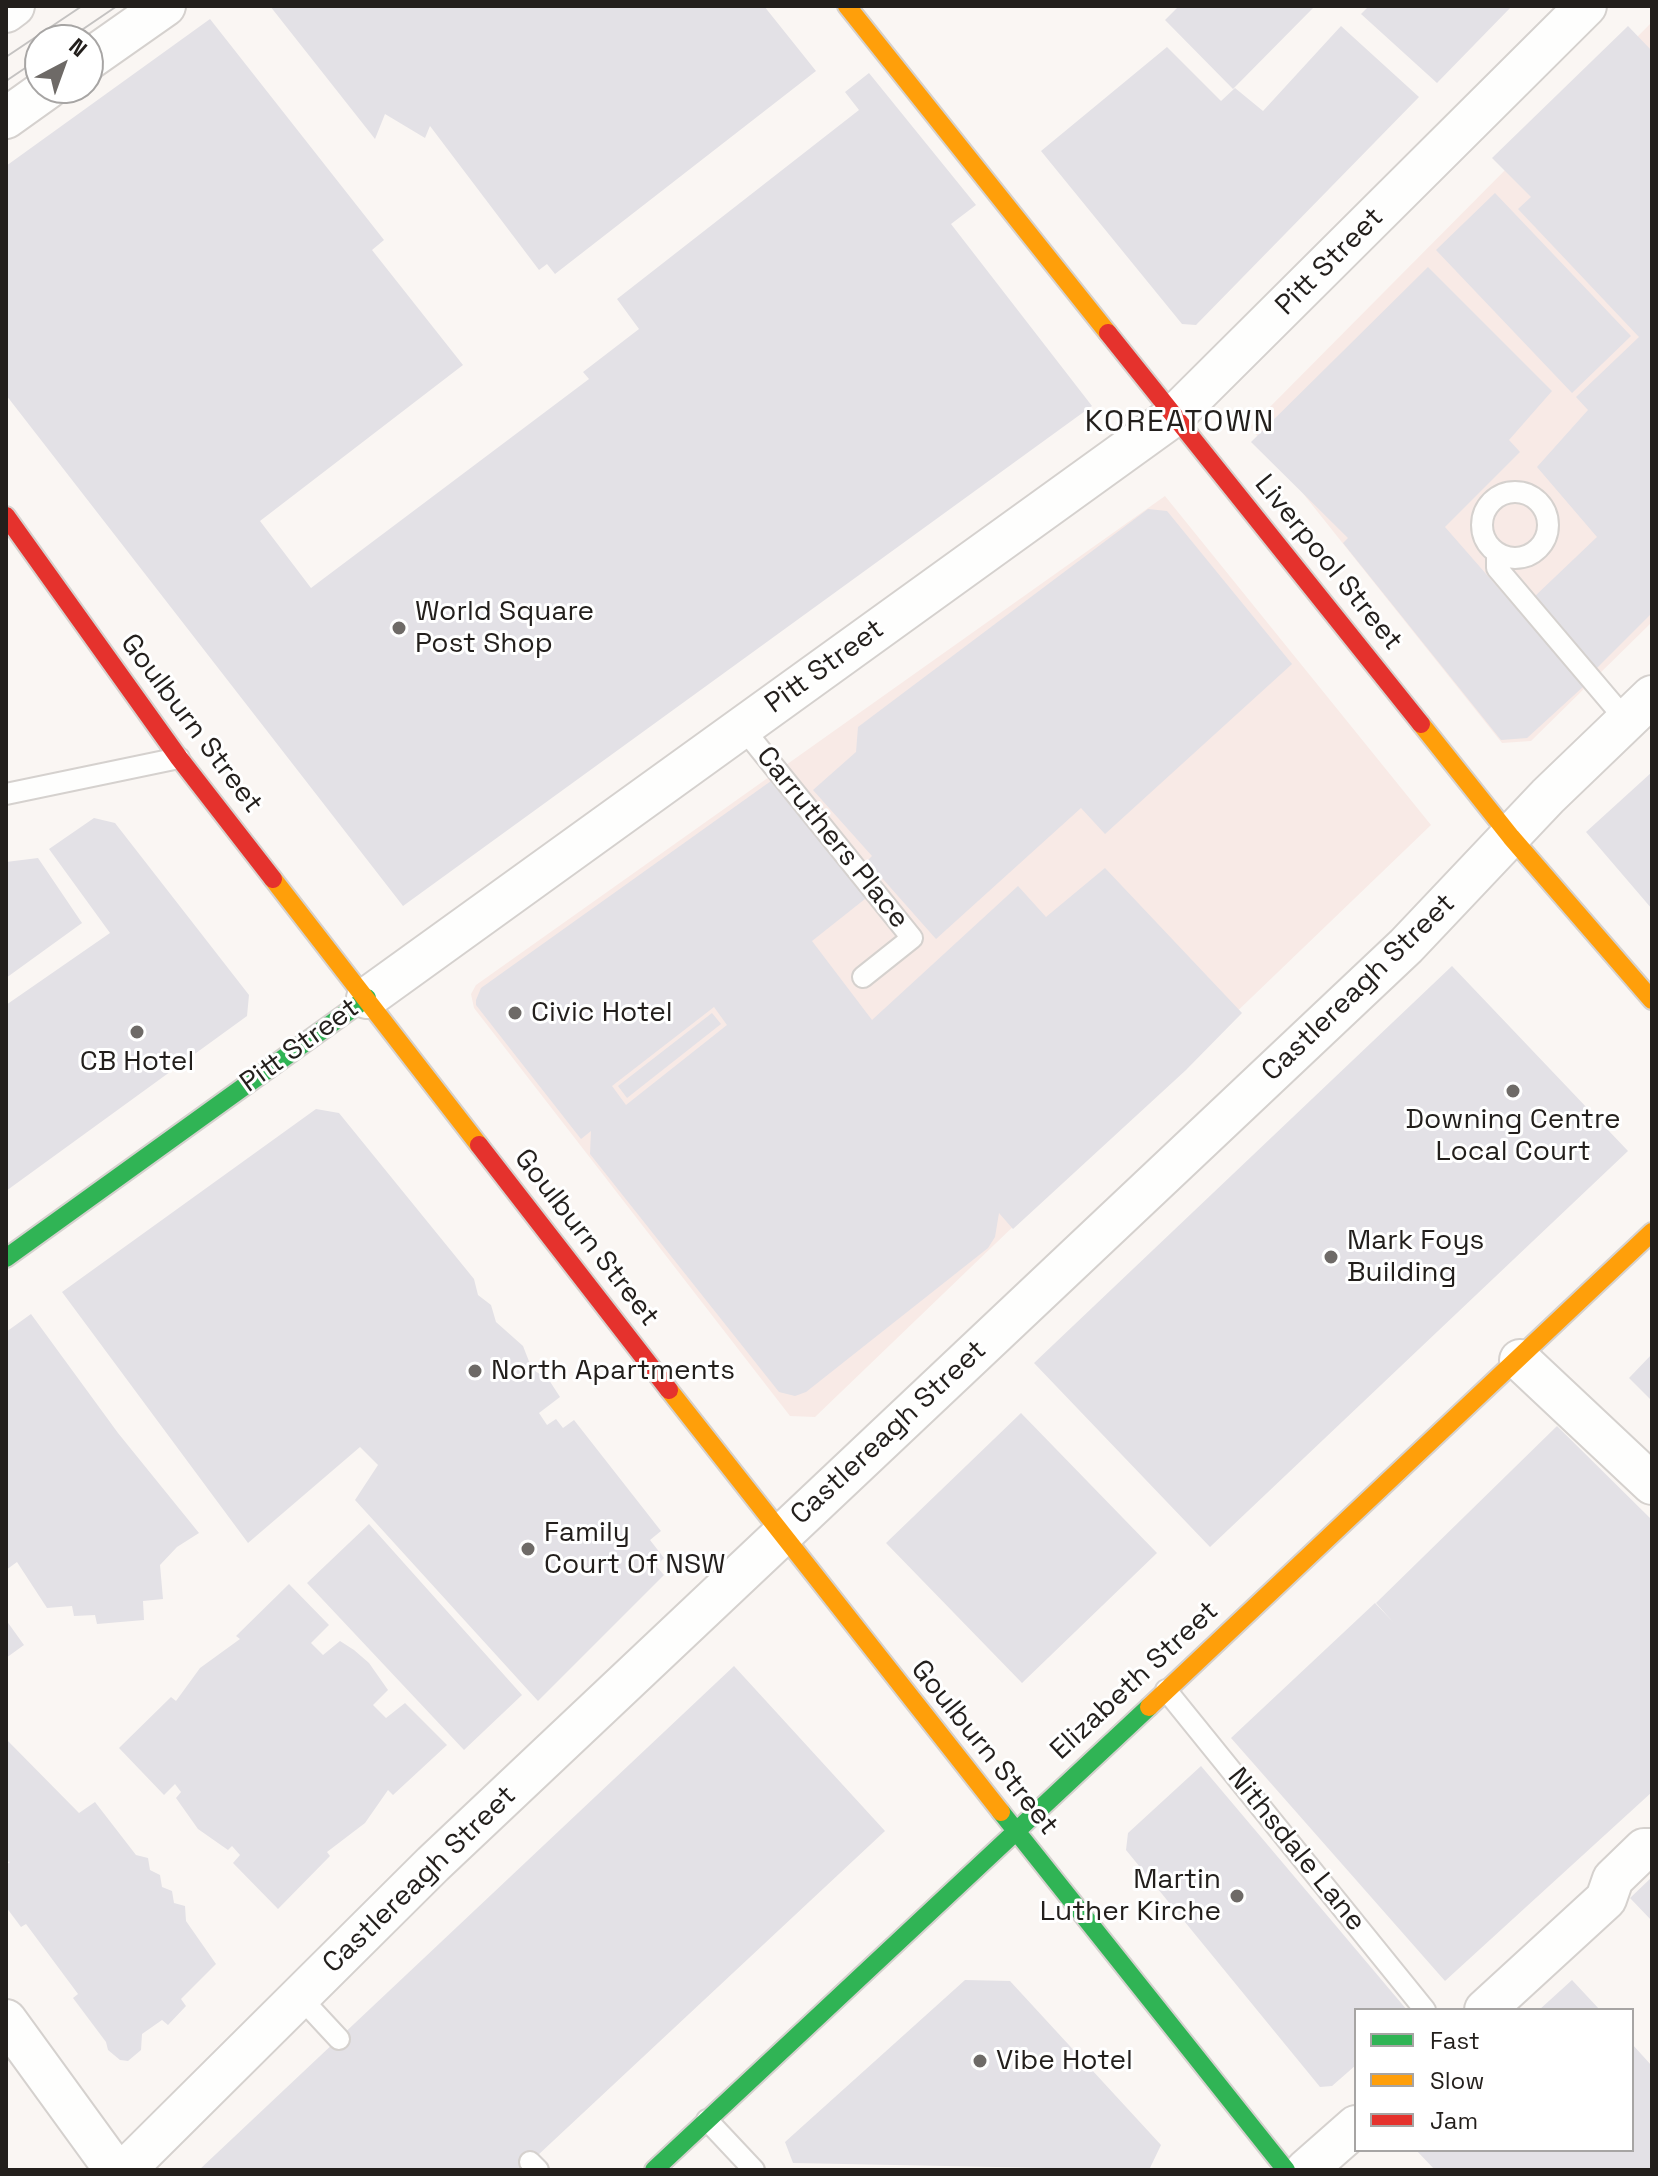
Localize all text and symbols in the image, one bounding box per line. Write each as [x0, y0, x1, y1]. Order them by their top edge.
north arrow [24, 24, 104, 104]
text: N [64, 32, 93, 63]
street label: Pitt Street [1269, 201, 1391, 323]
district label: KOREATOWN [1085, 405, 1275, 441]
street label: Liverpool Street [1247, 468, 1409, 658]
place label: World Square Post Shop [415, 595, 594, 661]
street label: Pitt Street [759, 613, 891, 721]
marker: World Square Post Shop [390, 619, 408, 637]
street label: Goulburn Street [113, 628, 269, 820]
street label: Carruthers Place [748, 740, 916, 936]
street label: Castlereagh Street [1256, 887, 1462, 1089]
street label: Pitt Street [234, 992, 366, 1100]
place label: Civic Hotel [531, 996, 673, 1030]
marker: Civic Hotel [506, 1004, 524, 1022]
marker: CB Hotel [128, 1023, 146, 1041]
place label: CB Hotel [80, 1045, 194, 1079]
marker: Downing Centre Local Court [1504, 1082, 1522, 1100]
place label: Downing Centre Local Court [1405, 1103, 1621, 1169]
street label: Goulburn Street [506, 1143, 666, 1333]
place label: Mark Foys Building [1347, 1224, 1484, 1290]
marker: Mark Foys Building [1322, 1248, 1340, 1266]
street label: Castlereagh Street [784, 1334, 994, 1532]
place label: North Apartments [491, 1354, 735, 1388]
marker: North Apartments [466, 1362, 484, 1380]
place label: Family Court Of NSW [544, 1516, 726, 1582]
marker: Family Court Of NSW [519, 1540, 537, 1558]
street label: Elizabeth Street [1044, 1595, 1226, 1767]
street label: Goulburn Street [903, 1654, 1065, 1842]
street label: Nithsdale Lane [1220, 1762, 1372, 1938]
street label: Castlereagh Street [317, 1779, 523, 1981]
place label: Martin Luther Kirche [1040, 1863, 1221, 1929]
marker: Martin Luther Kirche [1228, 1887, 1246, 1905]
legend [1354, 2008, 1634, 2152]
text: Fast [1430, 2025, 1480, 2056]
place label: Vibe Hotel [996, 2044, 1133, 2078]
marker: Vibe Hotel [971, 2052, 989, 2070]
text: Slow [1430, 2065, 1484, 2096]
text: Jam [1430, 2105, 1478, 2136]

